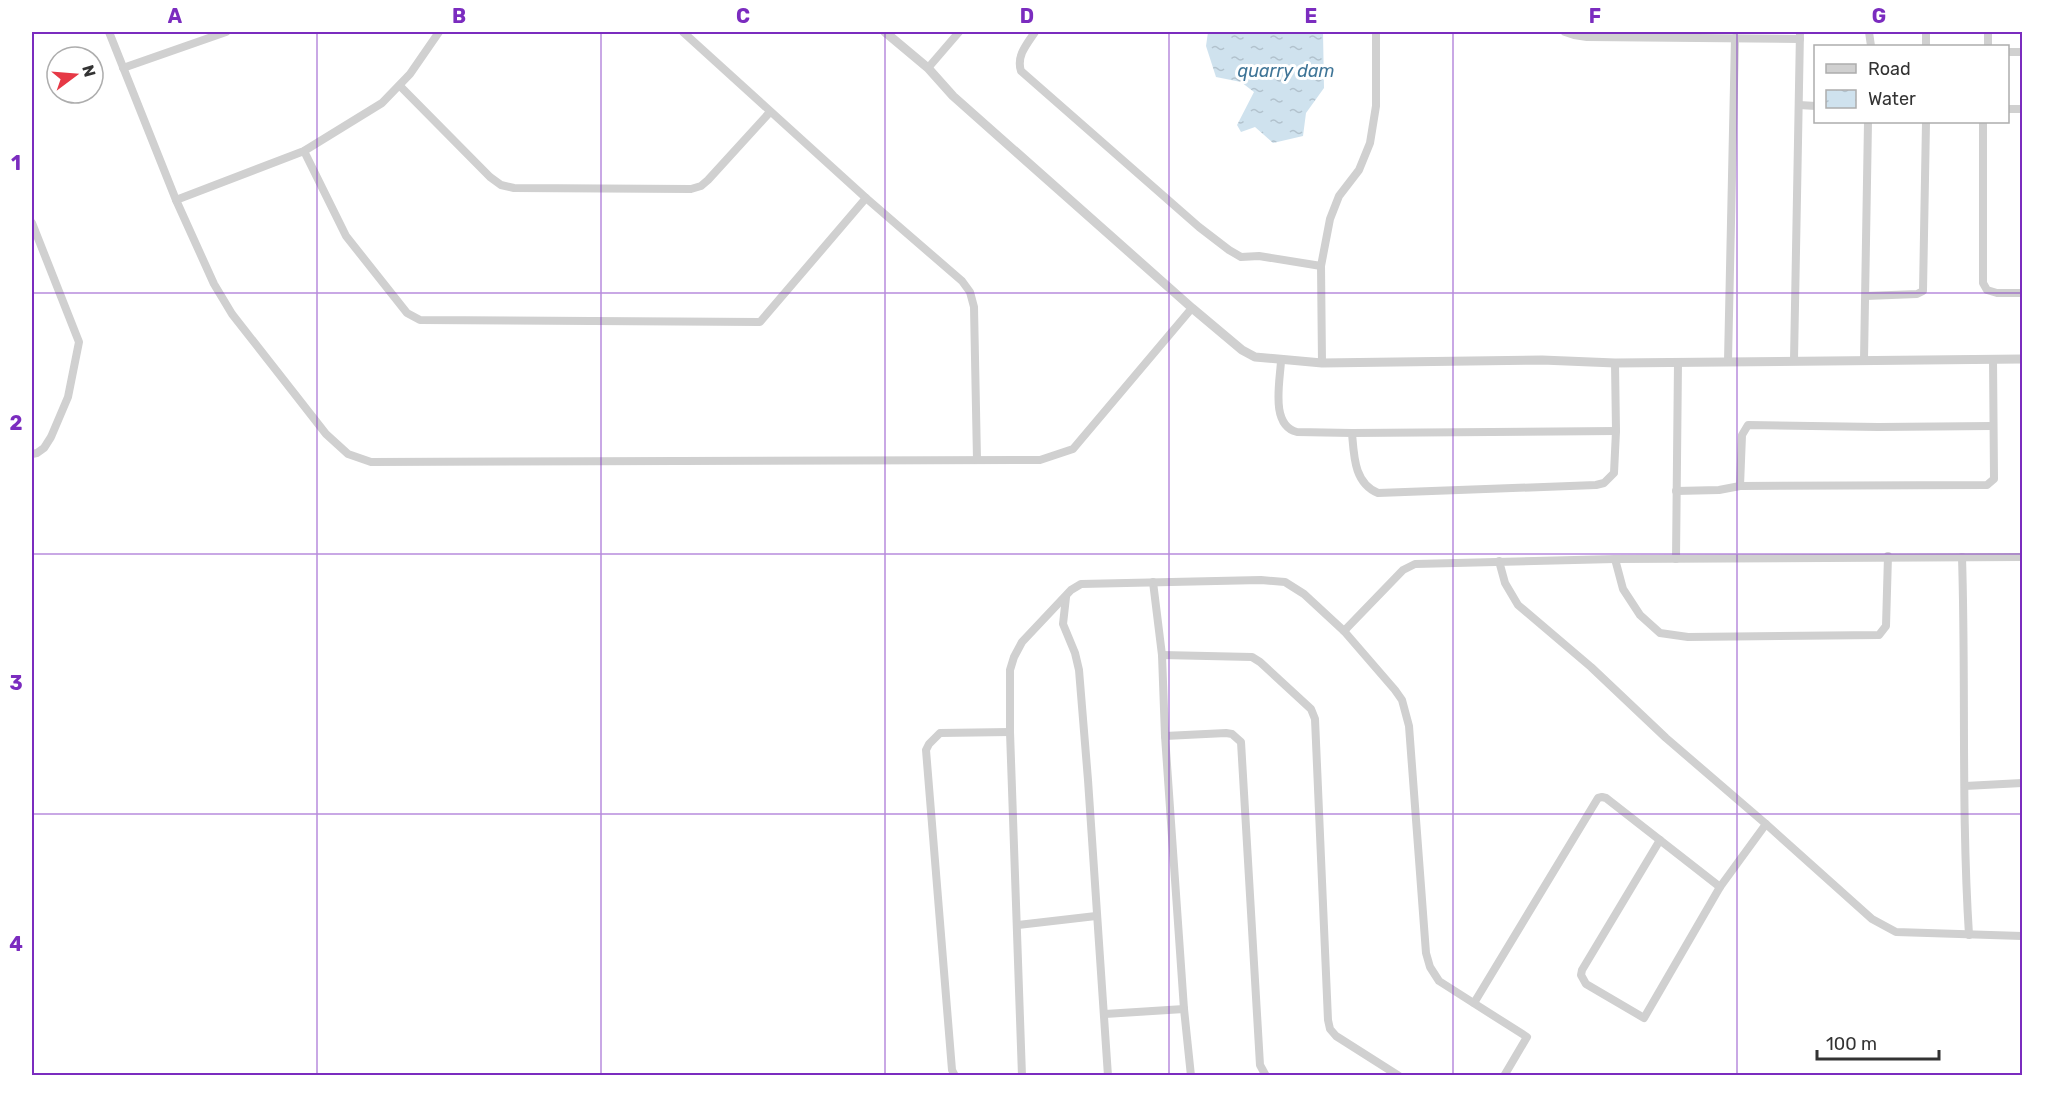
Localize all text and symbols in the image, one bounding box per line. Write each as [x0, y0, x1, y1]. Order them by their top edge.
text: A [168, 4, 183, 28]
text: B [452, 4, 466, 28]
text: C [736, 4, 750, 28]
text: D [1020, 4, 1034, 28]
text: E [1305, 4, 1317, 28]
text: F [1589, 4, 1601, 28]
text: G [1872, 4, 1886, 28]
north arrow [45, 45, 105, 105]
legend [1814, 45, 2009, 123]
text: Road [1868, 58, 1911, 80]
water label: quarry dam [1237, 60, 1335, 82]
text: N [78, 63, 100, 79]
text: Water [1868, 88, 1916, 110]
text: 1 [11, 151, 21, 175]
text: 2 [10, 411, 23, 435]
text: 3 [9, 671, 23, 695]
text: 4 [9, 932, 23, 956]
scale bar [1817, 1023, 1938, 1061]
text: 100 m [1826, 1033, 1877, 1055]

